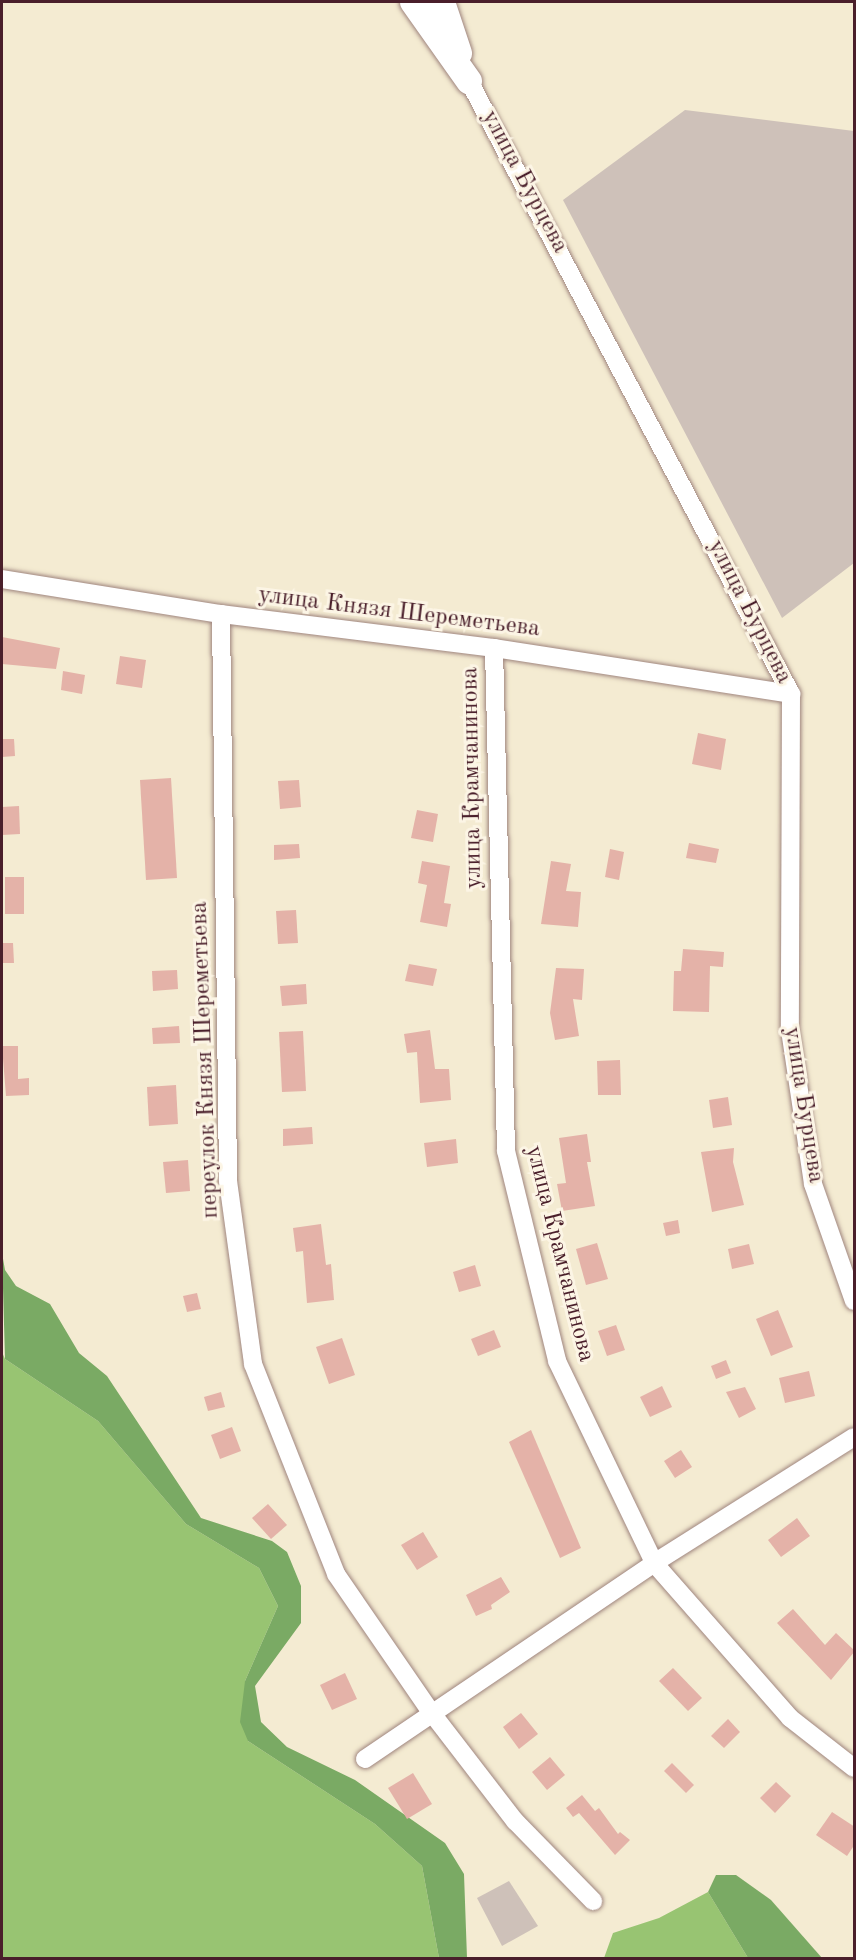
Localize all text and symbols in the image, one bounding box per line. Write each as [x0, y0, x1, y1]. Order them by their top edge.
street label: улица Бурцева [474, 106, 574, 258]
street label: улица Бурцева [700, 535, 798, 689]
street label: улица Князя Шереметьева [257, 581, 541, 645]
street label: улица Крамчанинова [457, 667, 489, 889]
street label: переулок Князя Шереметьева [186, 901, 226, 1219]
street label: улица Бурцева [776, 1025, 830, 1185]
street label: улица Крамчанинова [518, 1143, 600, 1365]

